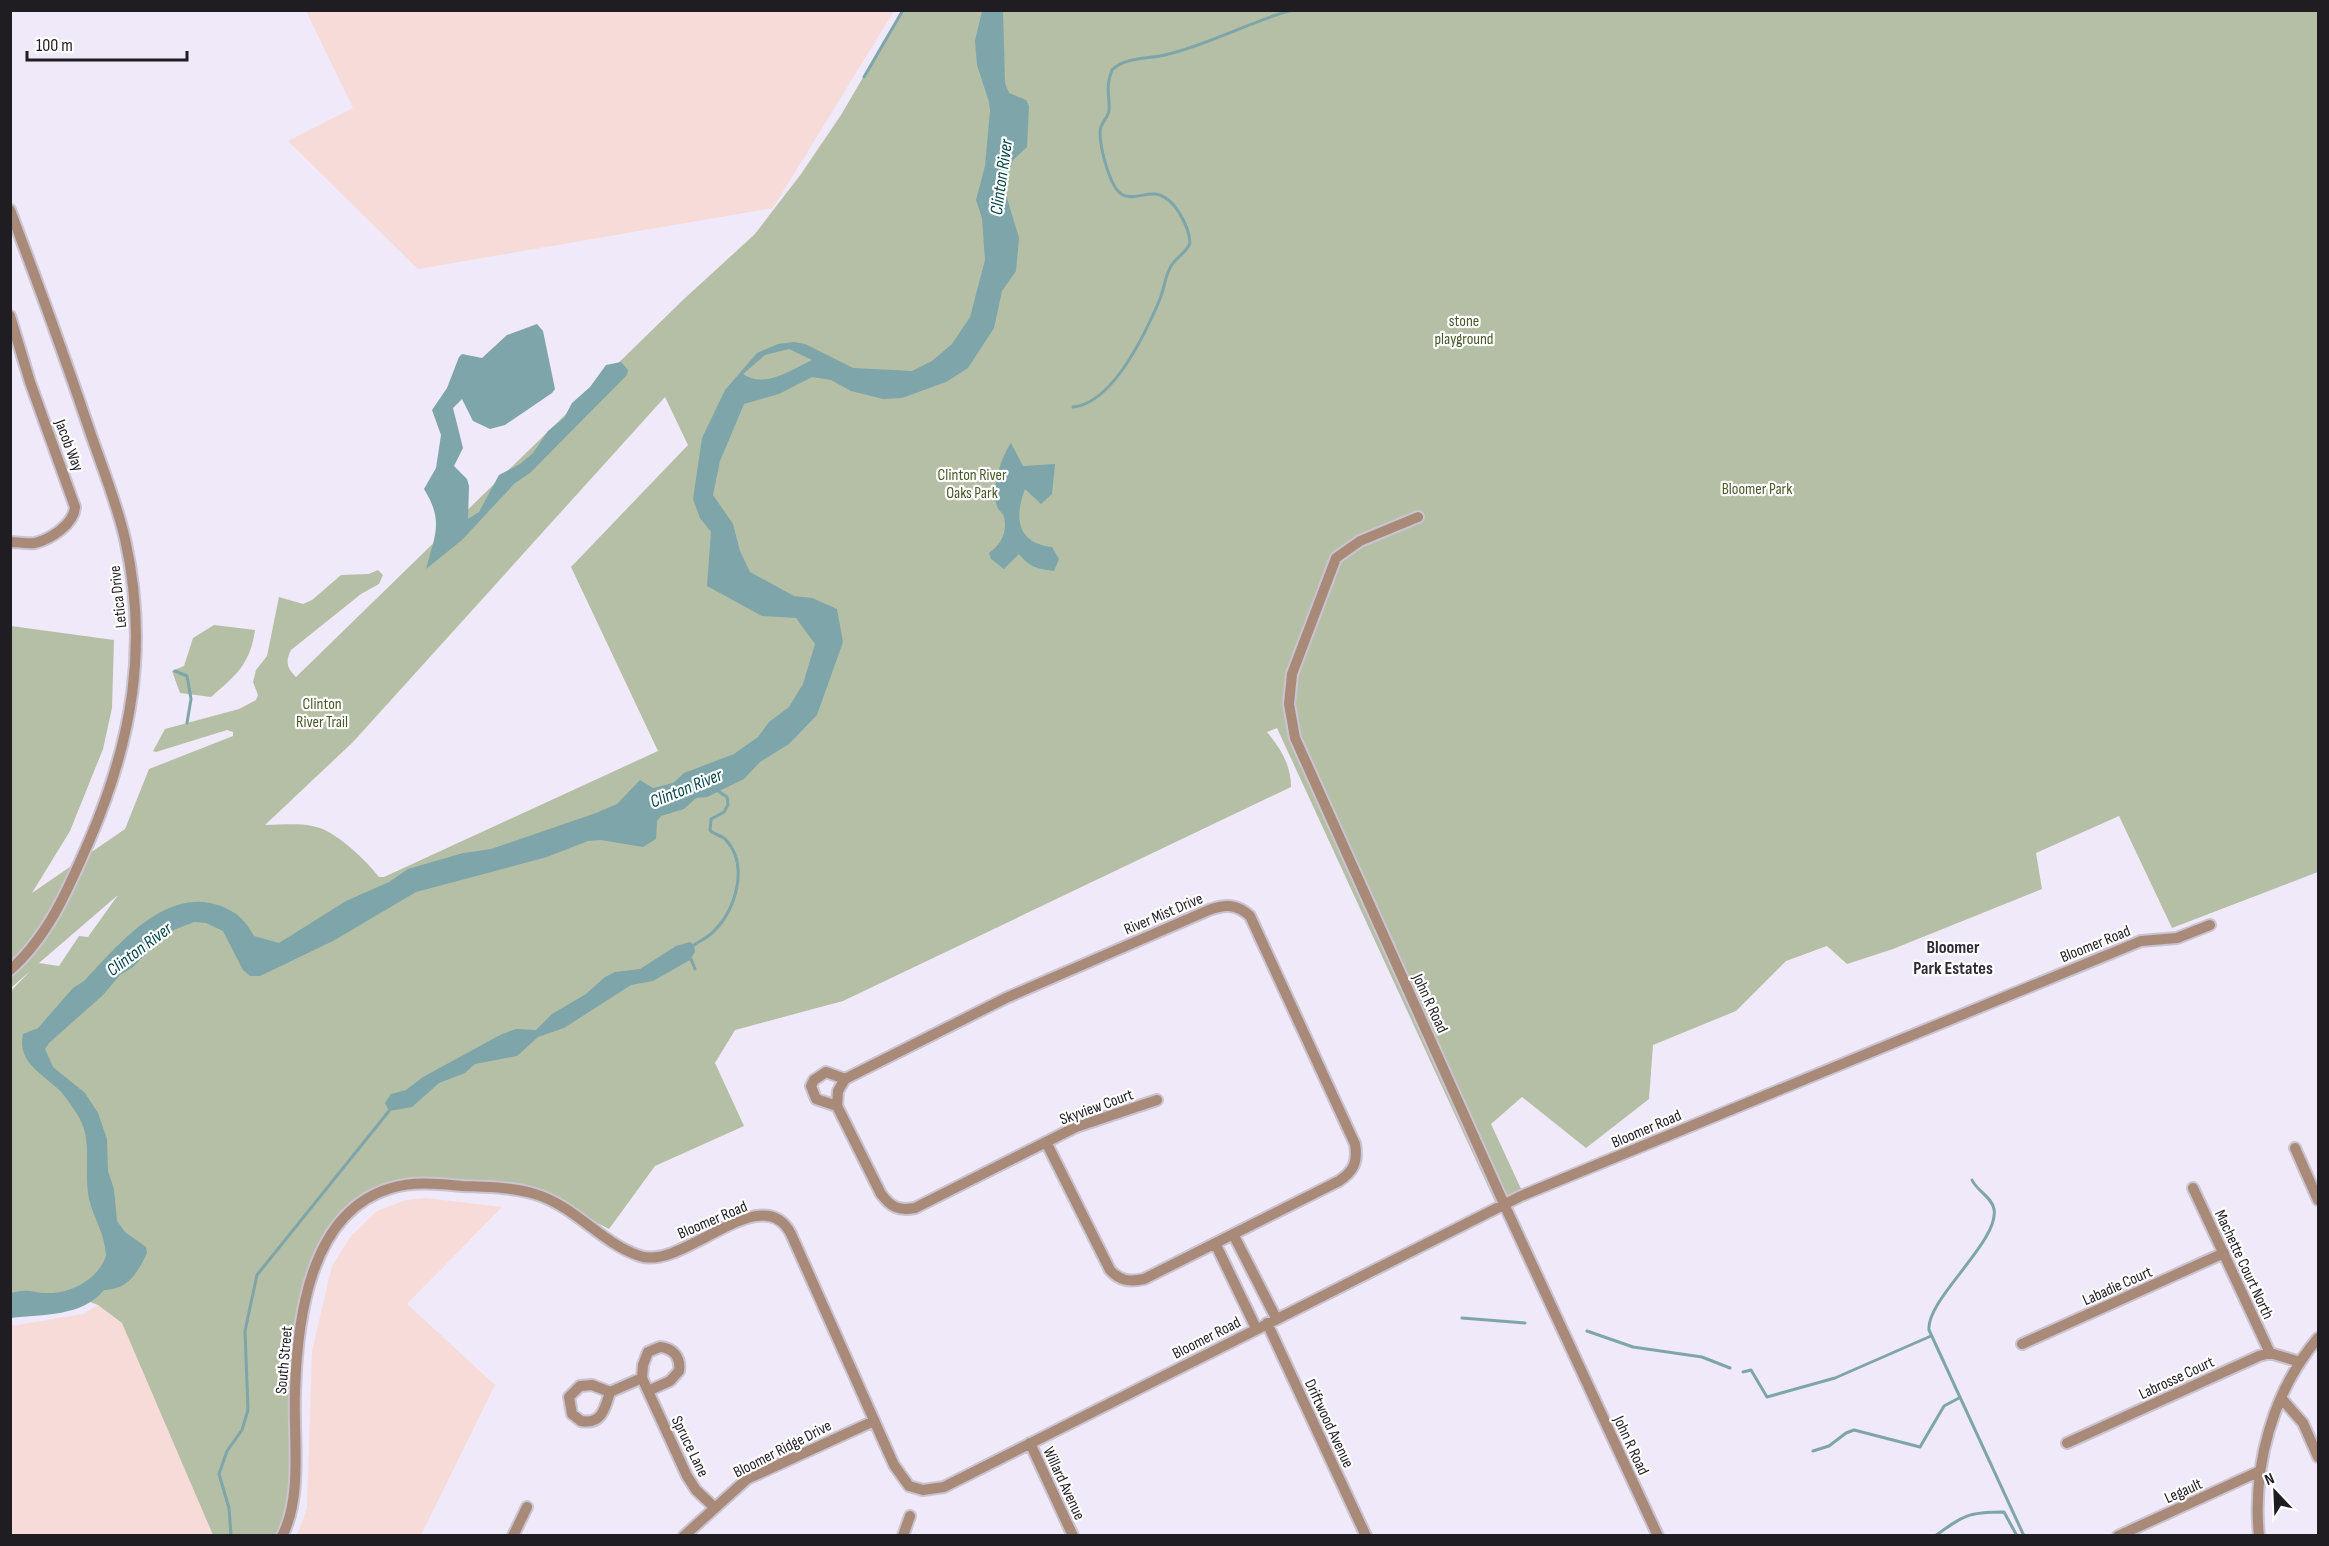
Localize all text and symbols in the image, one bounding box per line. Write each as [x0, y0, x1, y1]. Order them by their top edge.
scale bar [27, 24, 188, 62]
text: 100 m [36, 35, 73, 56]
water label: Clinton River [986, 137, 1017, 216]
park label: stone playground [1435, 312, 1494, 349]
street label: Jacob Way [50, 416, 87, 474]
park label: Clinton River Oaks Park [937, 466, 1007, 503]
park label: Bloomer Park [1722, 480, 1792, 499]
street label: Letica Drive [106, 565, 131, 629]
park label: Clinton River Trail [296, 695, 348, 732]
water label: Clinton River [647, 764, 726, 812]
street label: River Mist Drive [1121, 889, 1206, 939]
water label: Clinton River [103, 918, 177, 981]
street label: Bloomer Road [2058, 922, 2133, 967]
district label: Bloomer Park Estates [1913, 937, 1993, 979]
street label: John R Road [1407, 970, 1452, 1036]
street label: Skyview Court [1057, 1085, 1136, 1129]
street label: Bloomer Road [1609, 1106, 1684, 1153]
street label: Bloomer Road [675, 1197, 750, 1244]
street label: Machette Court North [2210, 1207, 2277, 1322]
street label: Labadie Court [2080, 1263, 2155, 1310]
street label: Bloomer Road [1169, 1313, 1244, 1364]
street label: South Street [272, 1325, 297, 1395]
street label: Labrosse Court [2136, 1353, 2217, 1404]
street label: Driftwood Avenue [1300, 1376, 1357, 1471]
street label: John R Road [1608, 1412, 1653, 1478]
street label: Spruce Lane [667, 1413, 713, 1480]
street label: Bloomer Ridge Drive [730, 1416, 835, 1482]
street label: Willard Avenue [1039, 1444, 1089, 1523]
north arrow [2245, 1462, 2305, 1522]
text: N [2262, 1469, 2277, 1490]
street label: Legault [2162, 1475, 2205, 1508]

